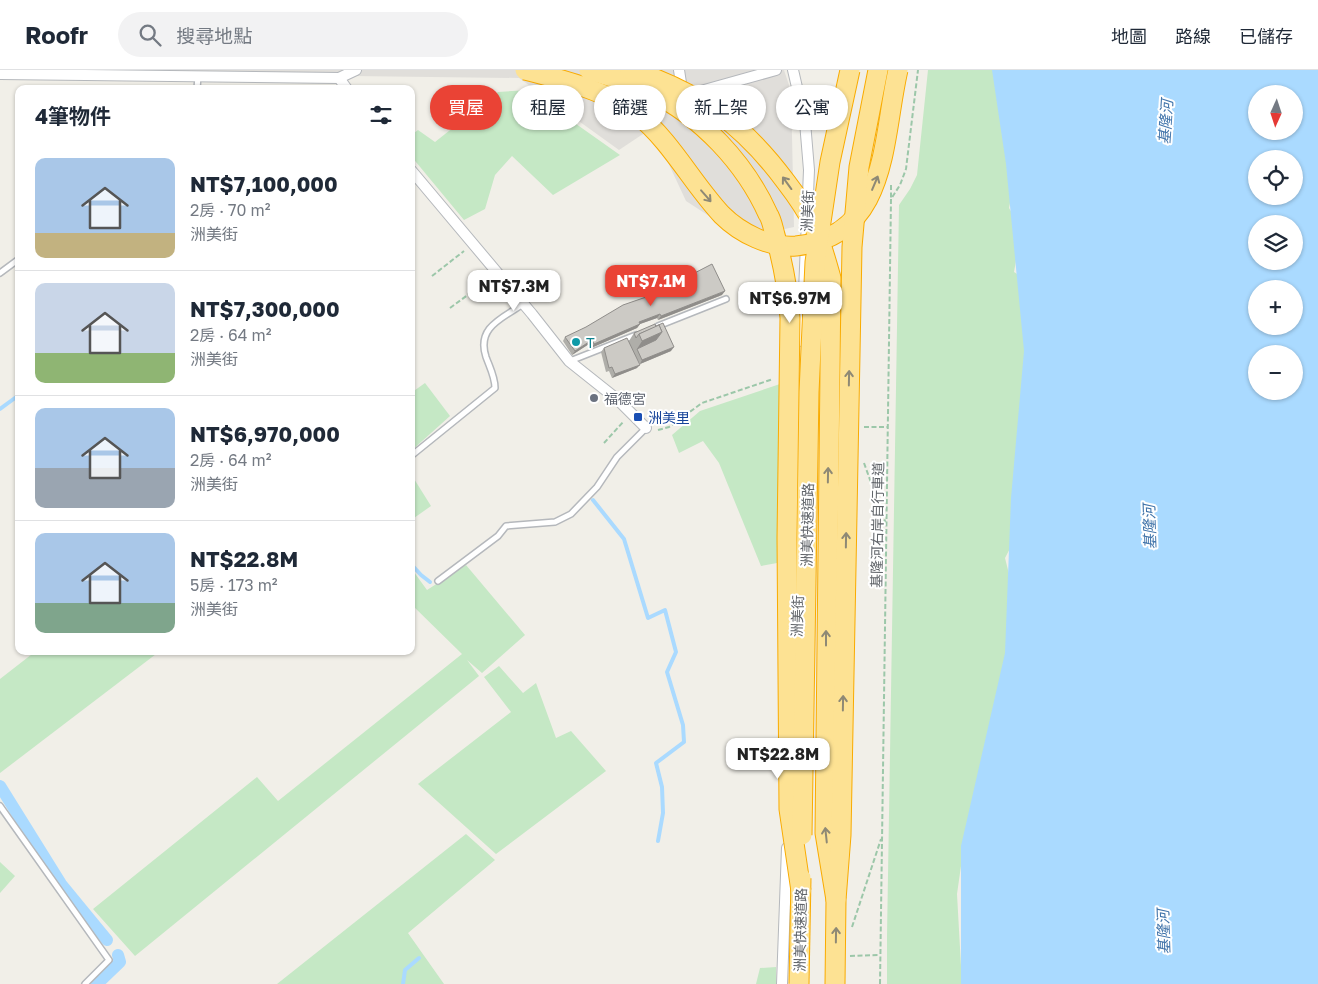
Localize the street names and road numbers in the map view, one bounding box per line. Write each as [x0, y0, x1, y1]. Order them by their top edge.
street label: 洲美街 [797, 190, 817, 232]
street label: 基隆河右岸自行車道 [867, 462, 887, 588]
street label: 洲美快速道路 [798, 483, 816, 567]
street label: 洲美街 [788, 595, 806, 637]
street label: 洲美快速道路 [791, 888, 809, 972]

